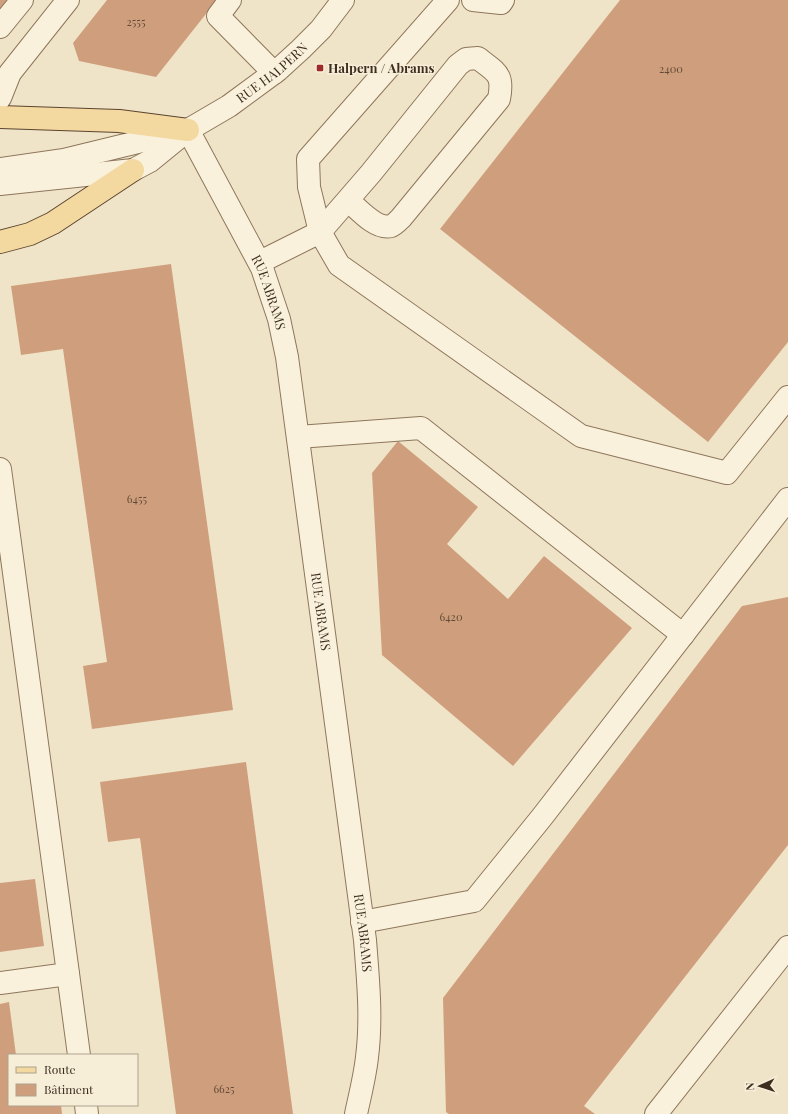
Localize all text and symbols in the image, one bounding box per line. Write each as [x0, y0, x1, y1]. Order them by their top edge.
house number: 2555 [127, 14, 146, 29]
street label: RUE HALPERN [233, 38, 311, 106]
place label: Halpern / Abrams [328, 59, 435, 76]
house number: 2400 [659, 61, 683, 76]
marker: Halpern / Abrams [315, 63, 325, 73]
street label: RUE ABRAMS [248, 251, 290, 331]
house number: 6455 [127, 491, 148, 506]
street label: RUE ABRAMS [308, 571, 335, 652]
house number: 6420 [440, 609, 463, 624]
street label: RUE ABRAMS [351, 893, 376, 972]
legend [8, 1054, 138, 1106]
text: Route [44, 1061, 76, 1077]
north arrow [740, 1066, 780, 1106]
text: Bâtiment [44, 1081, 94, 1097]
house number: 6625 [213, 1081, 235, 1096]
text: N [742, 1082, 757, 1091]

